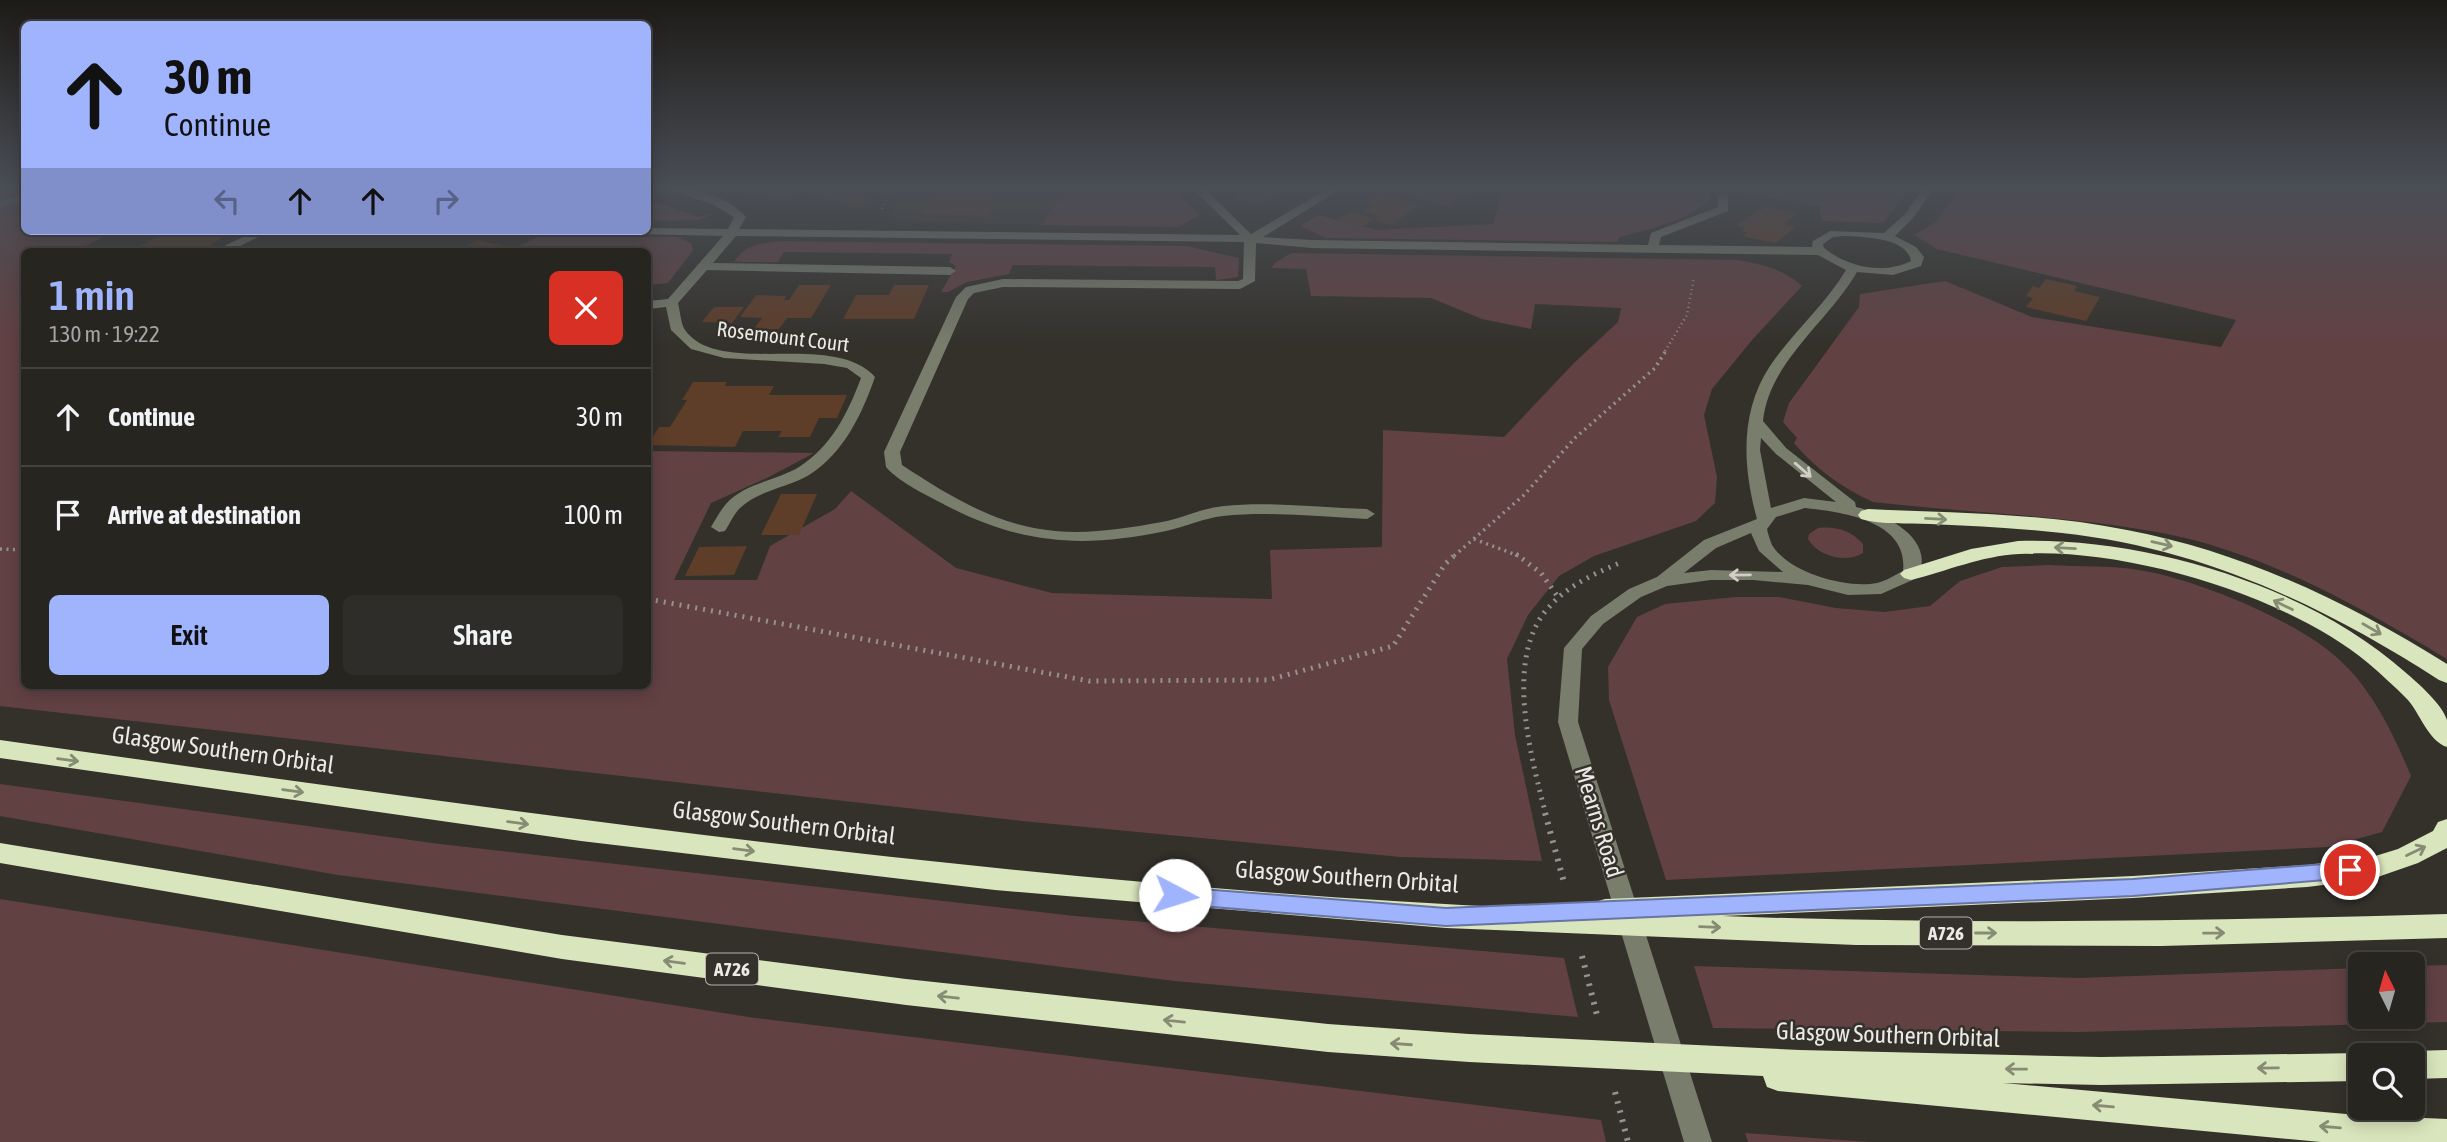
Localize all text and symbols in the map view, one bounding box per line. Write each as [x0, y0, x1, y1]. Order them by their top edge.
text: 30 m [164, 48, 252, 104]
icon: ahead [49, 49, 140, 140]
text: Continue [164, 106, 271, 143]
icon: left [208, 182, 246, 220]
icon: ahead [281, 182, 319, 220]
icon: ahead [354, 182, 392, 220]
icon: right [427, 182, 465, 220]
text: 1 min [49, 271, 135, 319]
button: close [549, 271, 623, 345]
street label: Rosemount Court [716, 316, 851, 356]
text: 130 m · 19:22 [49, 321, 160, 347]
icon: ahead [49, 398, 87, 436]
text: Continue [108, 402, 195, 432]
text: 30 m [576, 402, 623, 432]
one-way arrow [1794, 462, 1812, 478]
icon: arrive [49, 496, 87, 534]
text: Arrive at destination [108, 500, 301, 530]
text: 100 m [564, 500, 623, 530]
one-way arrow [1924, 513, 1947, 526]
one-way arrow [2150, 538, 2173, 551]
one-way arrow [2053, 542, 2076, 555]
one-way arrow [1728, 568, 1751, 582]
button: Exit [49, 595, 329, 675]
button: Share [343, 595, 623, 675]
one-way arrow [2273, 597, 2294, 611]
one-way arrow [2361, 622, 2381, 636]
street label: Glasgow Southern Orbital [110, 721, 337, 779]
one-way arrow [56, 753, 78, 766]
street label: Mearns Road [1570, 763, 1629, 881]
one-way arrow [281, 785, 304, 798]
street label: Glasgow Southern Orbital [671, 795, 898, 850]
one-way arrow [506, 816, 529, 829]
pin [2320, 840, 2380, 900]
one-way arrow [732, 844, 755, 857]
one-way arrow [2405, 844, 2426, 858]
icon: arrive [2331, 851, 2369, 889]
street label: Glasgow Southern Orbital [1234, 855, 1460, 898]
position arrow [1138, 858, 1212, 932]
road number: A726 [1920, 917, 1972, 948]
one-way arrow [1698, 920, 1721, 933]
one-way arrow [1974, 926, 1997, 940]
one-way arrow [2202, 926, 2225, 939]
north arrow [2348, 952, 2426, 1029]
map controls [2348, 952, 2425, 1120]
road number: A726 [706, 953, 758, 984]
one-way arrow [663, 955, 686, 968]
one-way arrow [937, 990, 960, 1003]
one-way arrow [1163, 1015, 1186, 1028]
street label: Glasgow Southern Orbital [1776, 1017, 2001, 1052]
one-way arrow [1389, 1037, 1412, 1050]
button: search [2348, 1043, 2425, 1120]
one-way arrow [2257, 1062, 2280, 1075]
one-way arrow [2005, 1063, 2028, 1076]
one-way arrow [2093, 1100, 2115, 1113]
one-way arrow [2319, 1120, 2342, 1133]

